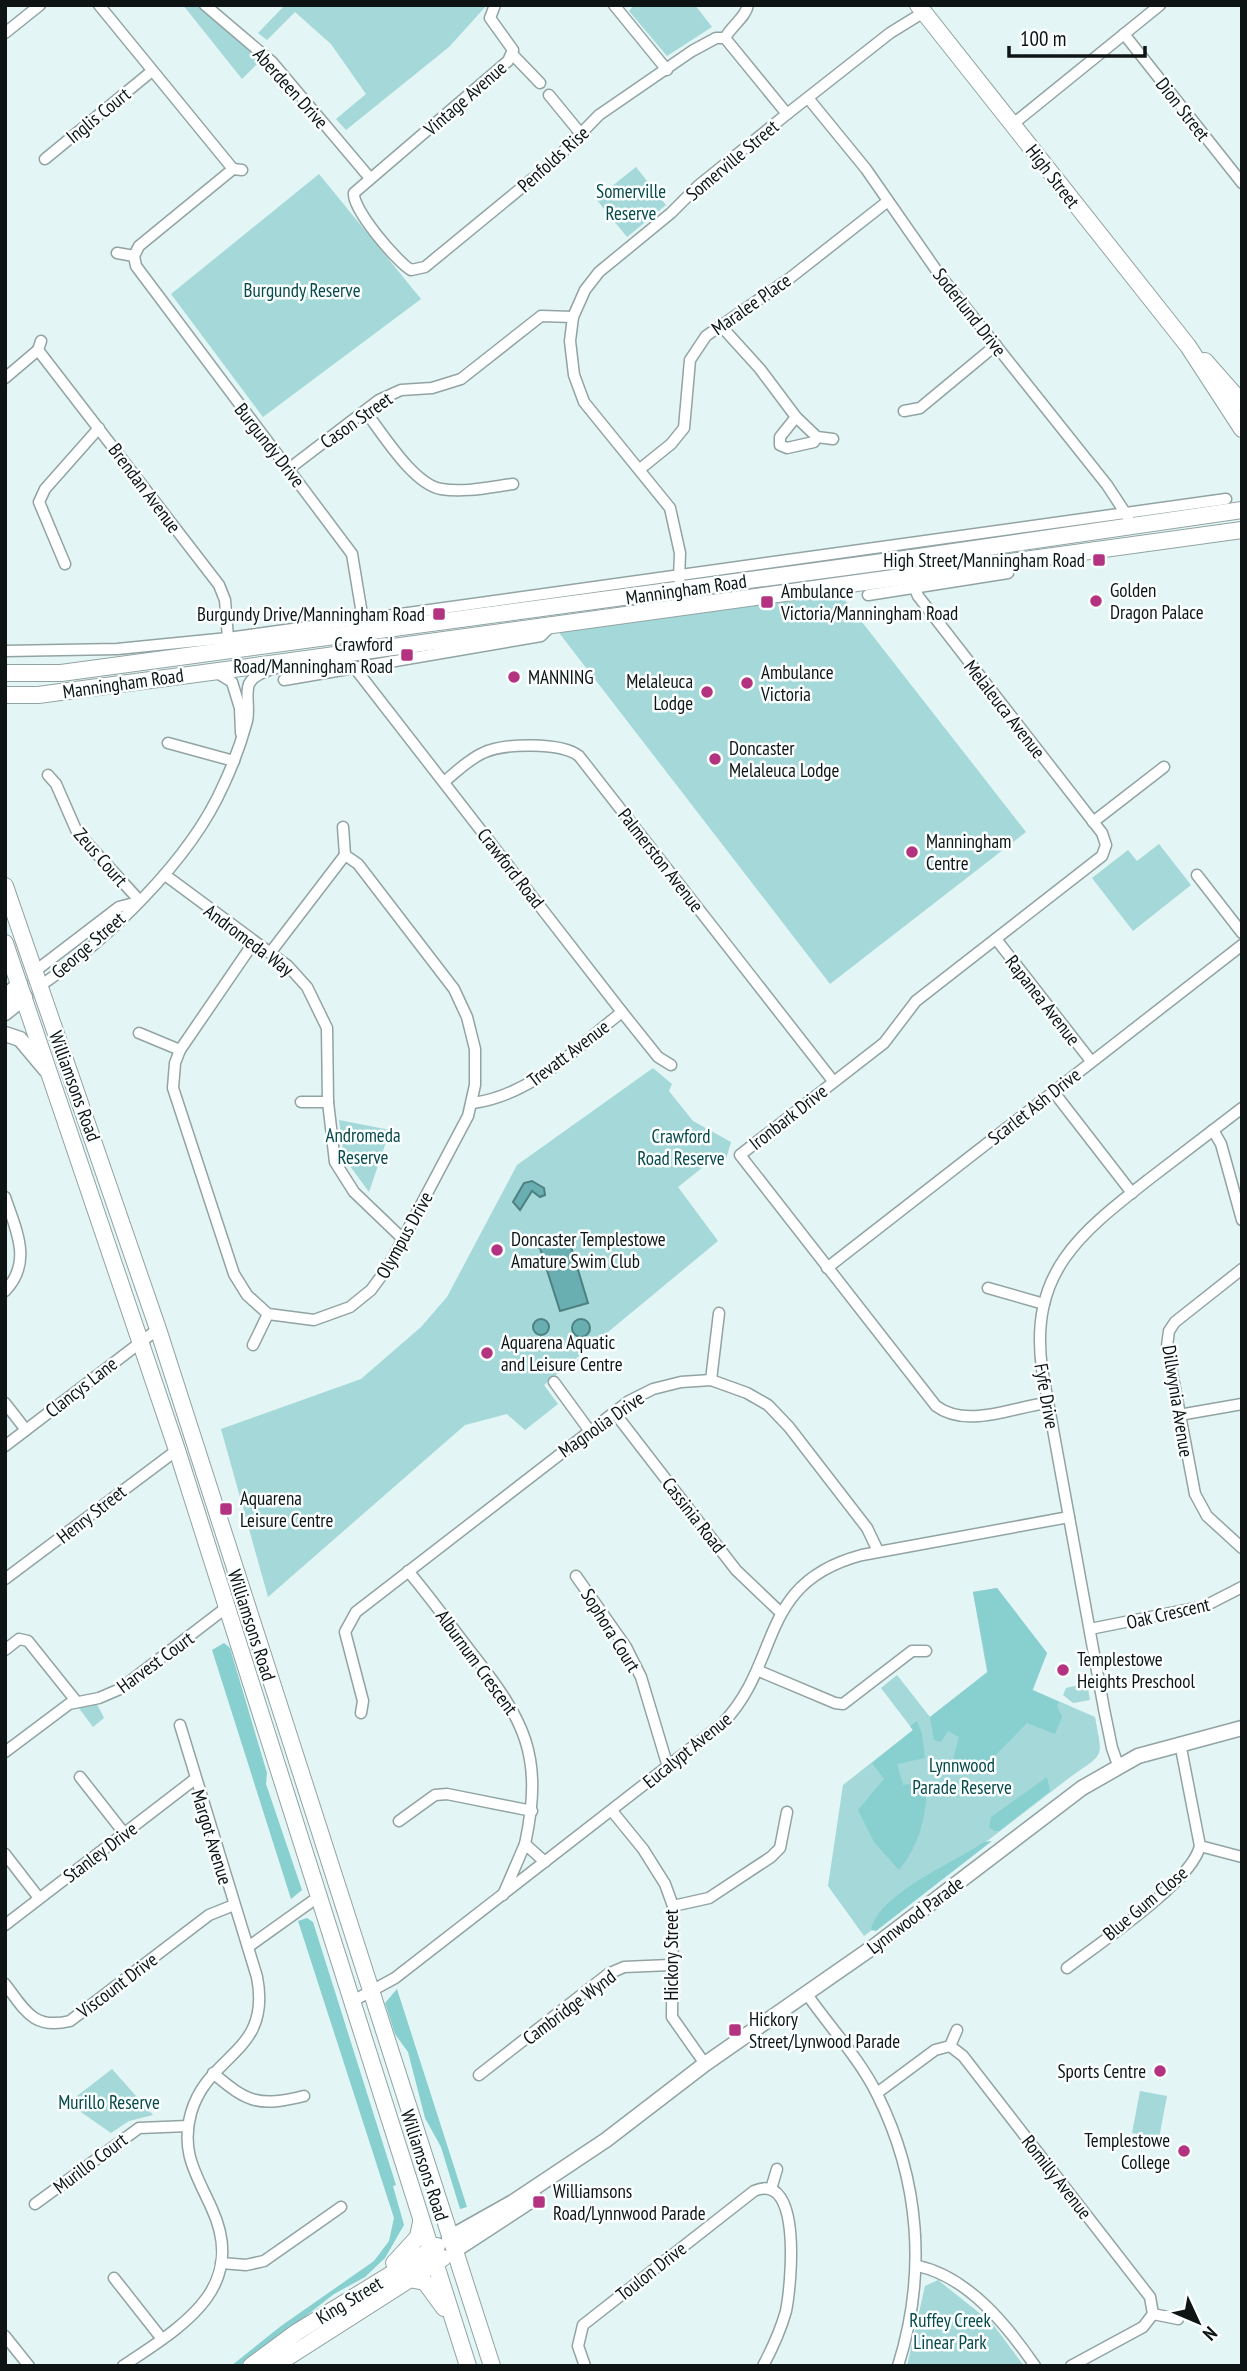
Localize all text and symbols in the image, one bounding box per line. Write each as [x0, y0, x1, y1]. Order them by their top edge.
scale bar [1009, 14, 1146, 58]
text: 100 m [1020, 25, 1066, 52]
street label: Aberdeen Drive [248, 42, 334, 134]
street label: Vintage Avenue [418, 55, 511, 141]
street label: Dion Street [1151, 72, 1216, 146]
street label: Inglis Court [61, 81, 135, 148]
street label: Somerville Street [681, 114, 784, 206]
street label: Penfolds Rise [512, 121, 594, 197]
street label: High Street [1021, 139, 1086, 213]
park label: Somerville Reserve [596, 179, 666, 225]
street label: Soderlund Drive [928, 263, 1012, 361]
street label: Maralee Place [707, 268, 795, 340]
park label: Burgundy Reserve [244, 278, 361, 302]
street label: Cason Street [315, 386, 397, 453]
street label: Burgundy Drive [230, 398, 311, 492]
street label: Brendan Avenue [103, 438, 187, 538]
place label: High Street/Manningham Road [883, 548, 1085, 572]
marker: High Street/Manningham Road [1091, 552, 1107, 568]
street label: Manningham Road [624, 569, 748, 609]
place label: Golden Dragon Palace [1110, 578, 1204, 624]
place label: Ambulance Victoria/Manningham Road [780, 579, 958, 625]
marker: Golden Dragon Palace [1088, 593, 1104, 609]
marker: Ambulance Victoria/Manningham Road [759, 594, 775, 610]
place label: Burgundy Drive/Manningham Road [197, 602, 425, 626]
marker: Burgundy Drive/Manningham Road [431, 606, 447, 622]
place label: Crawford Road/Manningham Road [233, 632, 393, 678]
marker: Crawford Road/Manningham Road [399, 647, 415, 663]
street label: Melaleuca Avenue [959, 655, 1051, 763]
place label: Ambulance Victoria [760, 660, 834, 706]
street label: Manningham Road [61, 663, 185, 703]
place label: MANNING [528, 665, 594, 689]
marker: MANNING [506, 669, 522, 685]
place label: Melaleuca Lodge [626, 669, 693, 715]
marker: Ambulance Victoria [739, 675, 755, 691]
marker: Melaleuca Lodge [699, 684, 715, 700]
place label: Doncaster Melaleuca Lodge [729, 736, 840, 782]
marker: Doncaster Melaleuca Lodge [707, 751, 723, 767]
street label: Palmerston Avenue [613, 803, 709, 917]
street label: Zeus Court [69, 823, 133, 892]
street label: Crawford Road [472, 823, 550, 913]
place label: Manningham Centre [926, 829, 1011, 875]
marker: Manningham Centre [904, 844, 920, 860]
street label: Andromeda Way [200, 899, 299, 982]
street label: George Street [46, 906, 130, 984]
street label: Rapanea Avenue [1000, 950, 1086, 1050]
street label: Trevatt Avenue [522, 1014, 614, 1092]
street label: Williamsons Road [44, 1028, 106, 1144]
street label: Scarlet Ash Drive [983, 1062, 1085, 1150]
street label: Ironbark Drive [744, 1079, 832, 1155]
park label: Andromeda Reserve [325, 1123, 401, 1169]
park label: Crawford Road Reserve [637, 1124, 725, 1170]
street label: Olympus Drive [370, 1187, 438, 1283]
place label: Doncaster Templestowe Amature Swim Club [511, 1227, 666, 1273]
marker: Doncaster Templestowe Amature Swim Club [489, 1242, 505, 1258]
place label: Aquarena Aquatic and Leisure Centre [501, 1330, 623, 1376]
street label: Dillwynia Avenue [1157, 1343, 1199, 1459]
marker: Aquarena Aquatic and Leisure Centre [479, 1345, 495, 1361]
street label: Clancys Lane [40, 1351, 122, 1423]
street label: Fyfe Drive [1029, 1361, 1065, 1431]
street label: Magnolia Drive [553, 1386, 649, 1462]
street label: Cassinia Road [657, 1472, 731, 1558]
street label: Henry Street [51, 1479, 131, 1549]
place label: Aquarena Leisure Centre [240, 1486, 334, 1532]
marker: Aquarena Leisure Centre [218, 1501, 234, 1517]
street label: Williamsons Road [223, 1566, 281, 1684]
street label: Sophora Court [576, 1584, 646, 1677]
street label: Oak Crescent [1124, 1592, 1213, 1634]
street label: Alburnum Crescent [431, 1605, 524, 1720]
street label: Harvest Court [112, 1626, 199, 1698]
place label: Templestowe Heights Preschool [1077, 1647, 1195, 1693]
marker: Templestowe Heights Preschool [1055, 1662, 1071, 1678]
street label: Eucalypt Avenue [638, 1707, 736, 1793]
park label: Lynnwood Parade Reserve [912, 1753, 1012, 1799]
street label: Margot Avenue [186, 1787, 238, 1888]
street label: Stanley Drive [58, 1816, 142, 1888]
street label: Blue Gum Close [1098, 1861, 1192, 1945]
street label: Lynnwood Parade [862, 1871, 968, 1959]
street label: Hickory Street [659, 1908, 683, 2001]
street label: Viscount Drive [71, 1947, 162, 2024]
street label: Cambridge Wynd [518, 1964, 620, 2050]
place label: Hickory Street/Lynwood Parade [749, 2007, 900, 2053]
marker: Hickory Street/Lynwood Parade [727, 2022, 743, 2038]
place label: Sports Centre [1057, 2059, 1146, 2083]
marker: Sports Centre [1152, 2063, 1168, 2079]
park label: Murillo Reserve [58, 2090, 160, 2114]
street label: Williamsons Road [396, 2106, 454, 2224]
street label: Murillo Court [48, 2127, 132, 2199]
place label: Templestowe College [1084, 2128, 1170, 2174]
street label: Romilly Avenue [1017, 2130, 1097, 2224]
marker: Templestowe College [1176, 2143, 1192, 2159]
place label: Williamsons Road/Lynnwood Parade [553, 2179, 706, 2225]
marker: Williamsons Road/Lynnwood Parade [531, 2194, 547, 2210]
street label: Toulon Drive [611, 2236, 691, 2306]
street label: King Street [311, 2270, 387, 2329]
north arrow [1163, 2287, 1233, 2357]
park label: Ruffey Creek Linear Park [909, 2308, 991, 2354]
text: N [1198, 2322, 1222, 2346]

